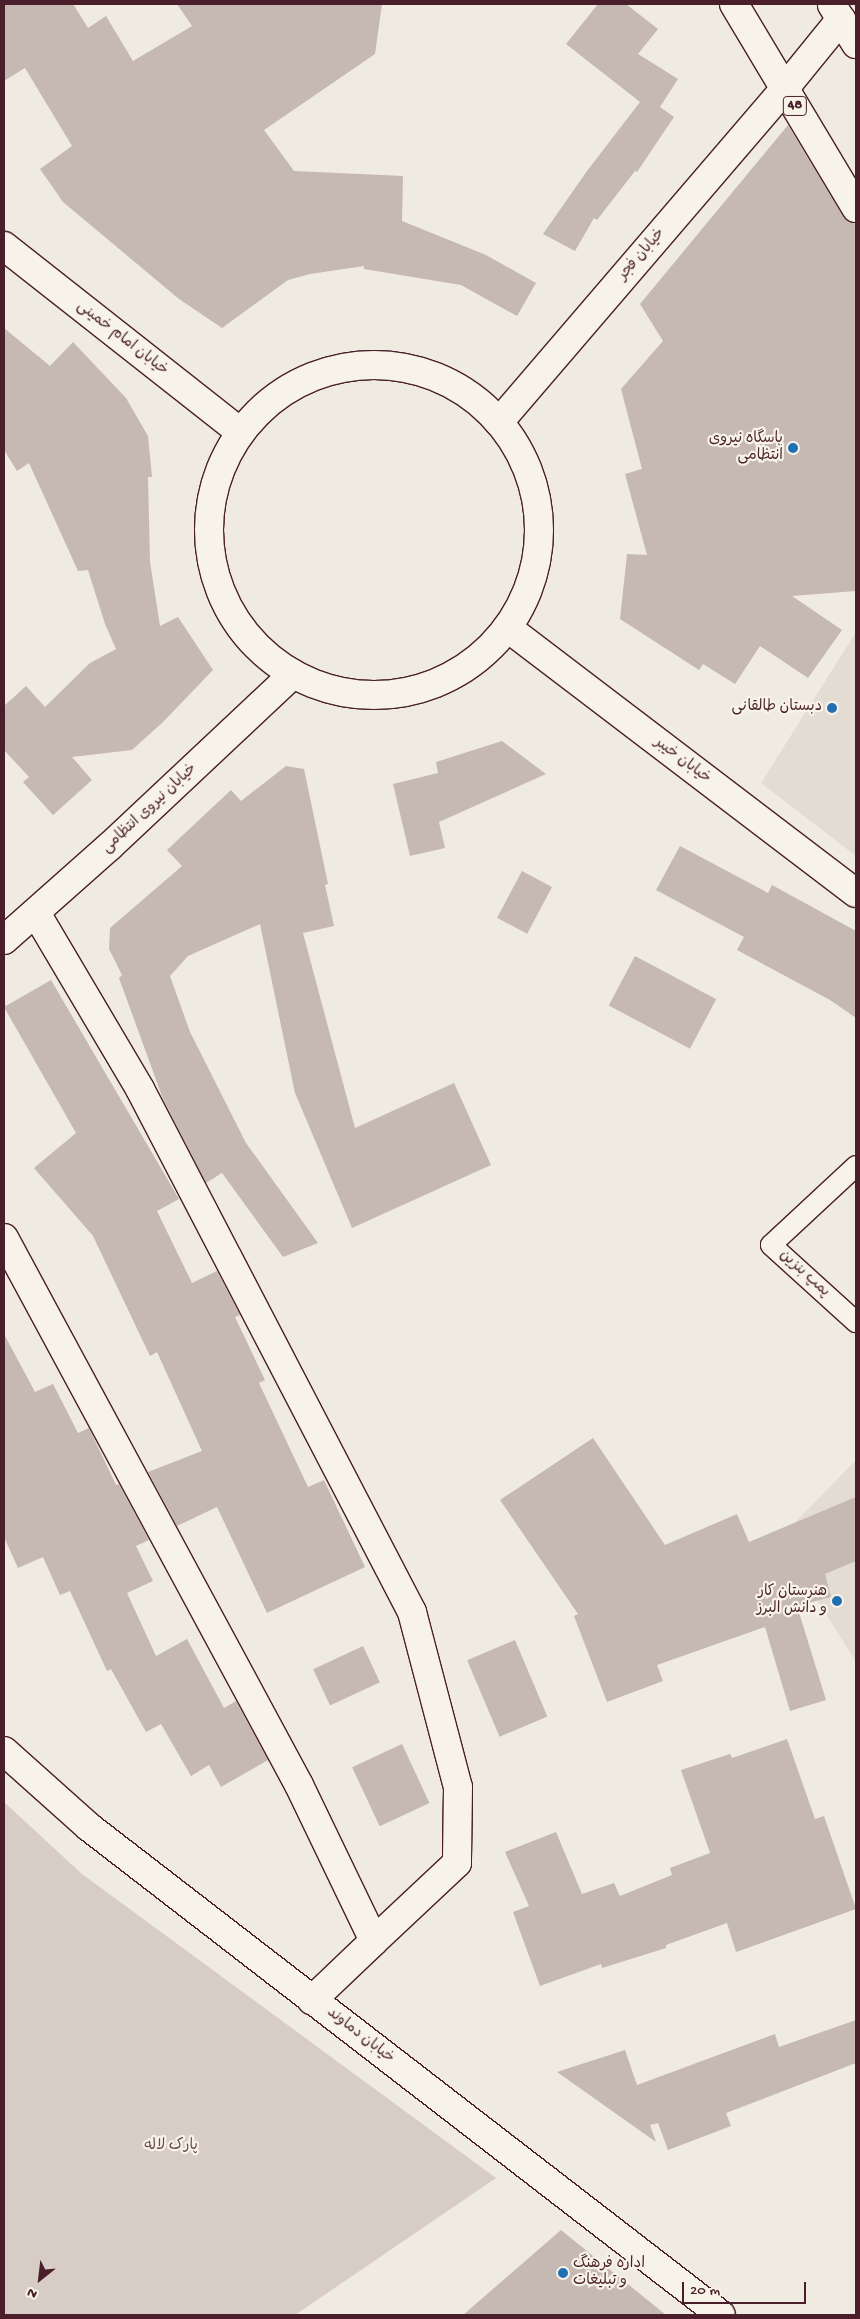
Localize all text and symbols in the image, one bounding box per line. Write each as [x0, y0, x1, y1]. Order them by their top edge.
road number: 48 [782, 94, 808, 118]
street label: خیابان فجر [615, 225, 669, 285]
street label: خیابان امام خمینی [73, 298, 171, 380]
place label: پاسگاه نیروی انتظامی [709, 430, 783, 465]
marker: پاسگاه نیروی انتظامی [787, 442, 799, 454]
place label: دبستان طالقانی [731, 699, 822, 717]
marker: دبستان طالقانی [826, 702, 838, 714]
street label: خیابان خیبر [650, 734, 714, 788]
street label: خیابان نیروی انتظامی [99, 760, 201, 858]
street label: پمپ بنزین [775, 1247, 833, 1301]
place label: هنرستان کار و دانش البرز [757, 1583, 827, 1618]
marker: هنرستان کار و دانش البرز [831, 1595, 843, 1607]
street label: خیابان دماوند [323, 2004, 397, 2068]
park label: پارک لاله [144, 2138, 198, 2156]
north arrow [15, 2254, 65, 2304]
place label: اداره فرهنگ و تبلیغات [573, 2255, 645, 2290]
marker: اداره فرهنگ و تبلیغات [557, 2267, 569, 2279]
scale bar [685, 2272, 809, 2304]
text: 20 m [690, 2282, 720, 2300]
text: N [24, 2283, 41, 2302]

